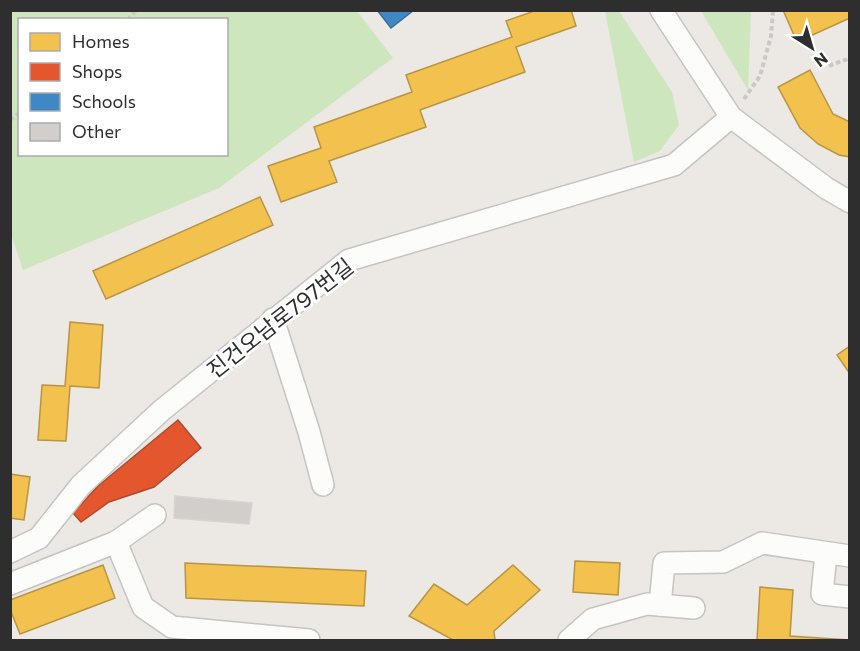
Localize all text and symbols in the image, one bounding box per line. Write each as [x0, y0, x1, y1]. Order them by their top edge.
legend [18, 18, 228, 156]
north arrow [782, 18, 842, 78]
text: Homes [72, 30, 130, 52]
text: N [811, 49, 832, 72]
text: Shops [72, 60, 122, 82]
text: Schools [72, 90, 136, 112]
text: Other [72, 120, 121, 142]
street label: 진건오남로797번길 [201, 252, 358, 383]

